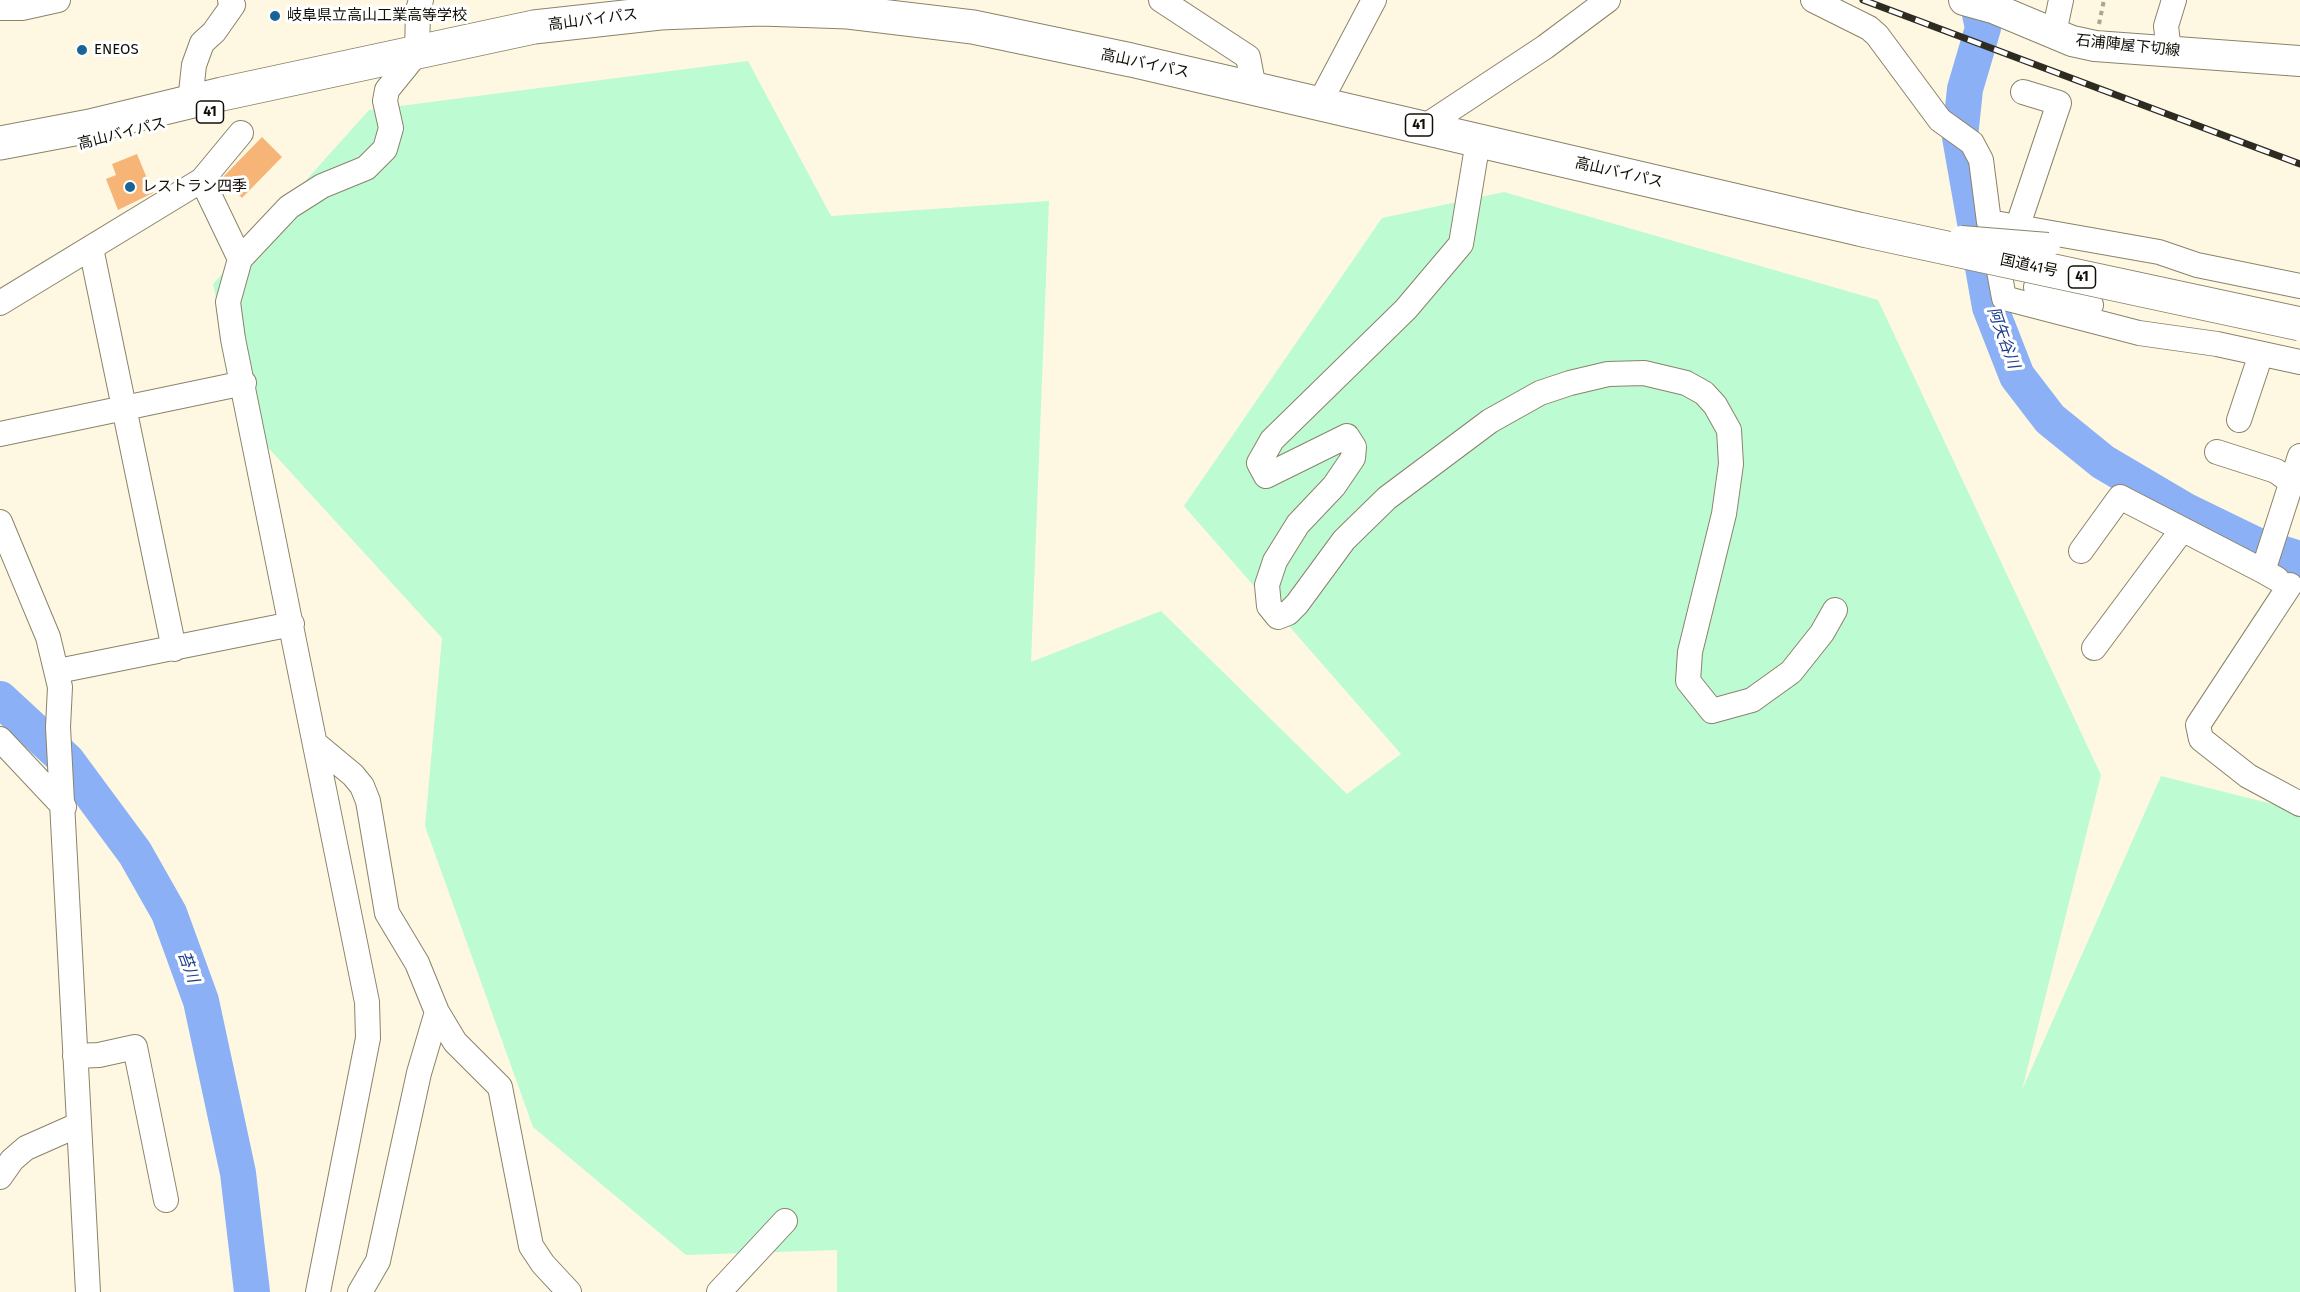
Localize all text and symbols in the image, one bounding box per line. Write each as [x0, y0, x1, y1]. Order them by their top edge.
street label: 高山バイパス [547, 6, 639, 34]
place label: 岐阜県立高山工業高等学校 [287, 7, 467, 25]
marker: 岐阜県立高山工業高等学校 [268, 9, 282, 23]
street label: 石浦陣屋下切線 [2075, 32, 2181, 60]
place label: ENEOS [94, 41, 139, 59]
marker: ENEOS [75, 43, 89, 57]
street label: 高山バイパス [1099, 46, 1191, 82]
road number: 41 [196, 101, 224, 123]
street label: 高山バイパス [76, 114, 168, 154]
road number: 41 [1406, 114, 1432, 136]
street label: 高山バイパス [1573, 154, 1665, 192]
place label: レストラン四季 [142, 178, 247, 196]
marker: レストラン四季 [123, 180, 137, 194]
street label: 国道41号 [1998, 251, 2060, 281]
road number: 41 [2068, 266, 2096, 288]
water label: 阿矢谷川 [1983, 305, 2023, 371]
water label: 苔川 [174, 949, 202, 985]

